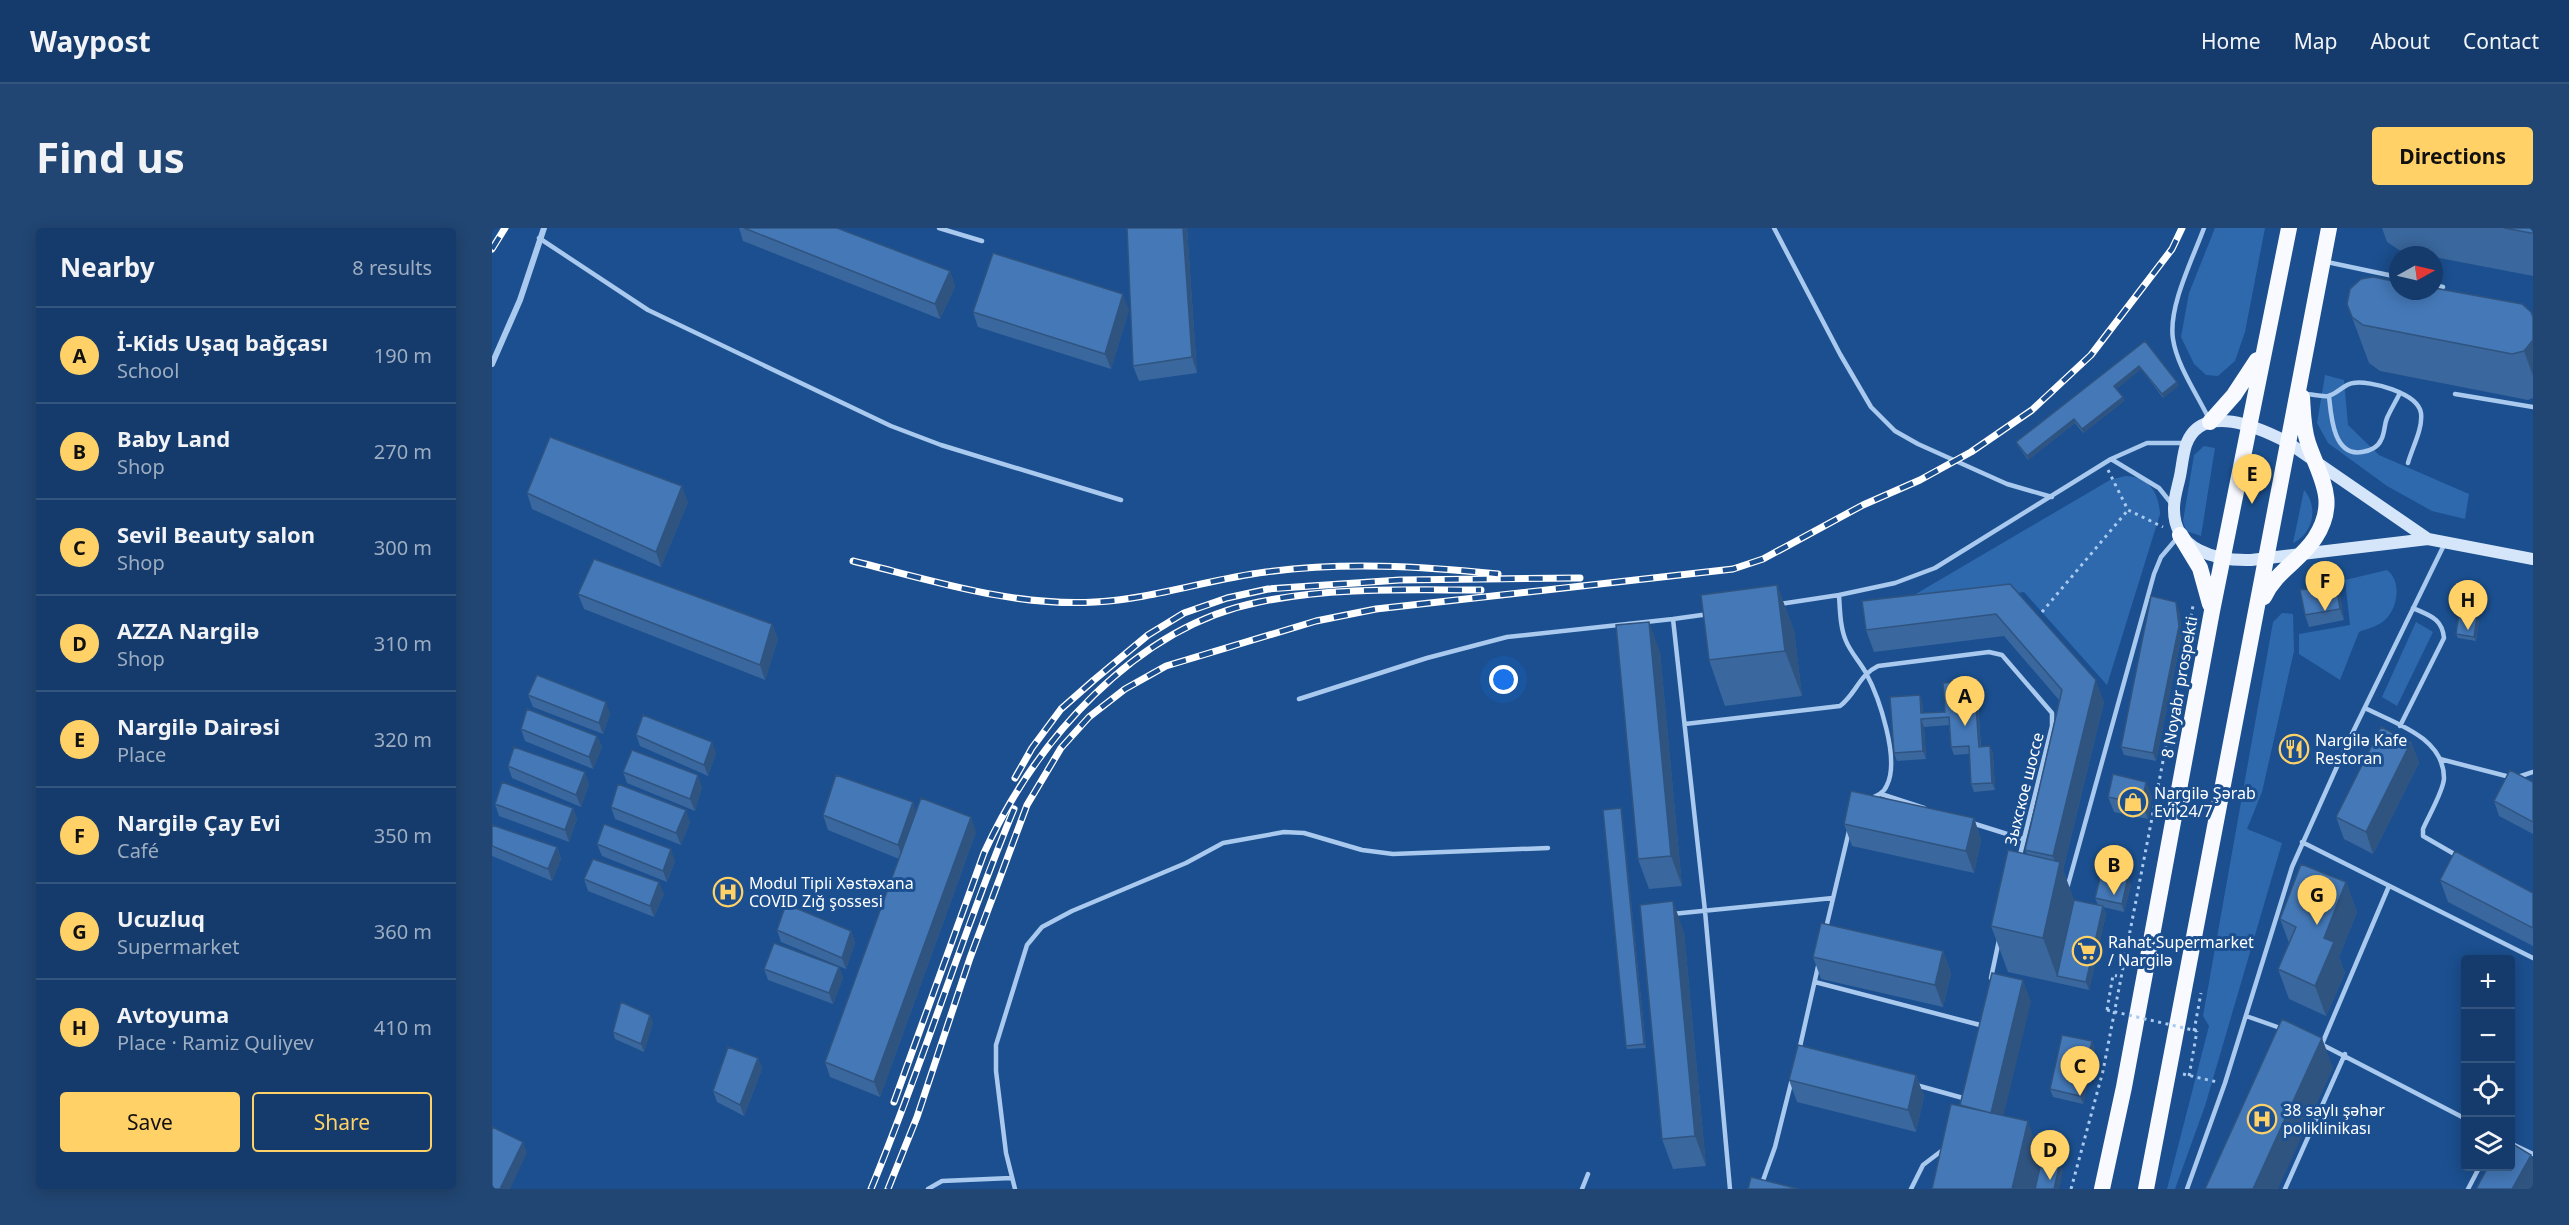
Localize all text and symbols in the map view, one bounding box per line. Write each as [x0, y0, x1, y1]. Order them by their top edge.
text: Waypost [30, 22, 151, 60]
text: Home [2201, 27, 2261, 55]
text: Map [2294, 27, 2337, 55]
text: About [2370, 27, 2430, 55]
text: Contact [2463, 27, 2539, 55]
button: Directions [2372, 127, 2533, 185]
text: Find us [36, 128, 185, 185]
north arrow [2389, 246, 2443, 300]
text: Nearby [60, 249, 155, 285]
text: 8 results [352, 254, 432, 281]
text: İ-Kids Uşaq bağçası [117, 327, 328, 357]
text: A [73, 342, 86, 369]
text: 190 m [374, 342, 432, 369]
text: School [117, 357, 179, 384]
text: Baby Land [117, 423, 230, 453]
text: B [73, 438, 86, 465]
text: 270 m [374, 438, 432, 465]
text: Shop [117, 453, 165, 480]
pin: E [2232, 454, 2272, 504]
text: Sevil Beauty salon [117, 519, 315, 549]
text: C [73, 534, 86, 561]
text: 300 m [374, 534, 432, 561]
text: Shop [117, 549, 165, 576]
pin: F [2306, 562, 2344, 611]
pin: H [2448, 580, 2488, 630]
street label: 8 Noyabr prospekti [2156, 614, 2202, 760]
text: AZZA Nargilə [117, 615, 260, 645]
text: D [72, 630, 87, 657]
text: 310 m [374, 630, 432, 657]
text: Shop [117, 645, 165, 672]
your location [1489, 665, 1518, 694]
pin: A [1946, 676, 1984, 726]
text: Nargilə Dairəsi [117, 711, 280, 741]
text: E [74, 726, 85, 753]
text: 320 m [374, 726, 432, 753]
place label: Nargilə Kafe Restoran [2315, 729, 2407, 769]
street label: Зыхское шоссе [1999, 730, 2049, 848]
restaurant icon: Nargilə Kafe Restoran [2278, 733, 2310, 765]
text: Place [117, 741, 166, 768]
place label: Nargilə Şərab Evi 24/7 [2154, 782, 2256, 822]
shop icon: Nargilə Şərab Evi 24/7 [2117, 786, 2149, 818]
text: Nargilə Çay Evi [117, 807, 281, 837]
text: F [74, 822, 85, 849]
text: 350 m [374, 822, 432, 849]
text: Café [117, 837, 159, 864]
pin: B [2094, 846, 2134, 895]
place label: Modul Tipli Xəstəxana COVID Zığ şossesi [749, 872, 914, 912]
hospital icon: Modul Tipli Xəstəxana COVID Zığ şossesi [712, 876, 744, 908]
pin: G [2298, 876, 2336, 925]
text: Ucuzluq [117, 903, 205, 933]
text: G [72, 918, 87, 945]
text: 360 m [374, 918, 432, 945]
place label: Rahat Supermarket / Nargilə [2108, 931, 2254, 971]
text: Supermarket [117, 933, 240, 960]
supermarket icon: Rahat Supermarket / Nargilə [2071, 935, 2103, 967]
map controls [2461, 955, 2515, 1171]
button: + [2461, 955, 2515, 1009]
text: Avtoyuma [117, 999, 229, 1029]
button: − [2461, 1009, 2515, 1063]
text: H [72, 1014, 87, 1041]
text: 410 m [374, 1014, 432, 1041]
text: Place · Ramiz Quliyev [117, 1029, 314, 1056]
pin: C [2060, 1046, 2100, 1096]
button: locate [2461, 1063, 2515, 1117]
button: Save [60, 1092, 240, 1152]
button: Share [252, 1092, 432, 1152]
place label: 38 saylı şəhər poliklinikası [2283, 1099, 2385, 1139]
hospital icon: 38 saylı şəhər poliklinikası [2246, 1103, 2278, 1135]
button: layers [2461, 1117, 2515, 1171]
pin: D [2030, 1130, 2070, 1180]

